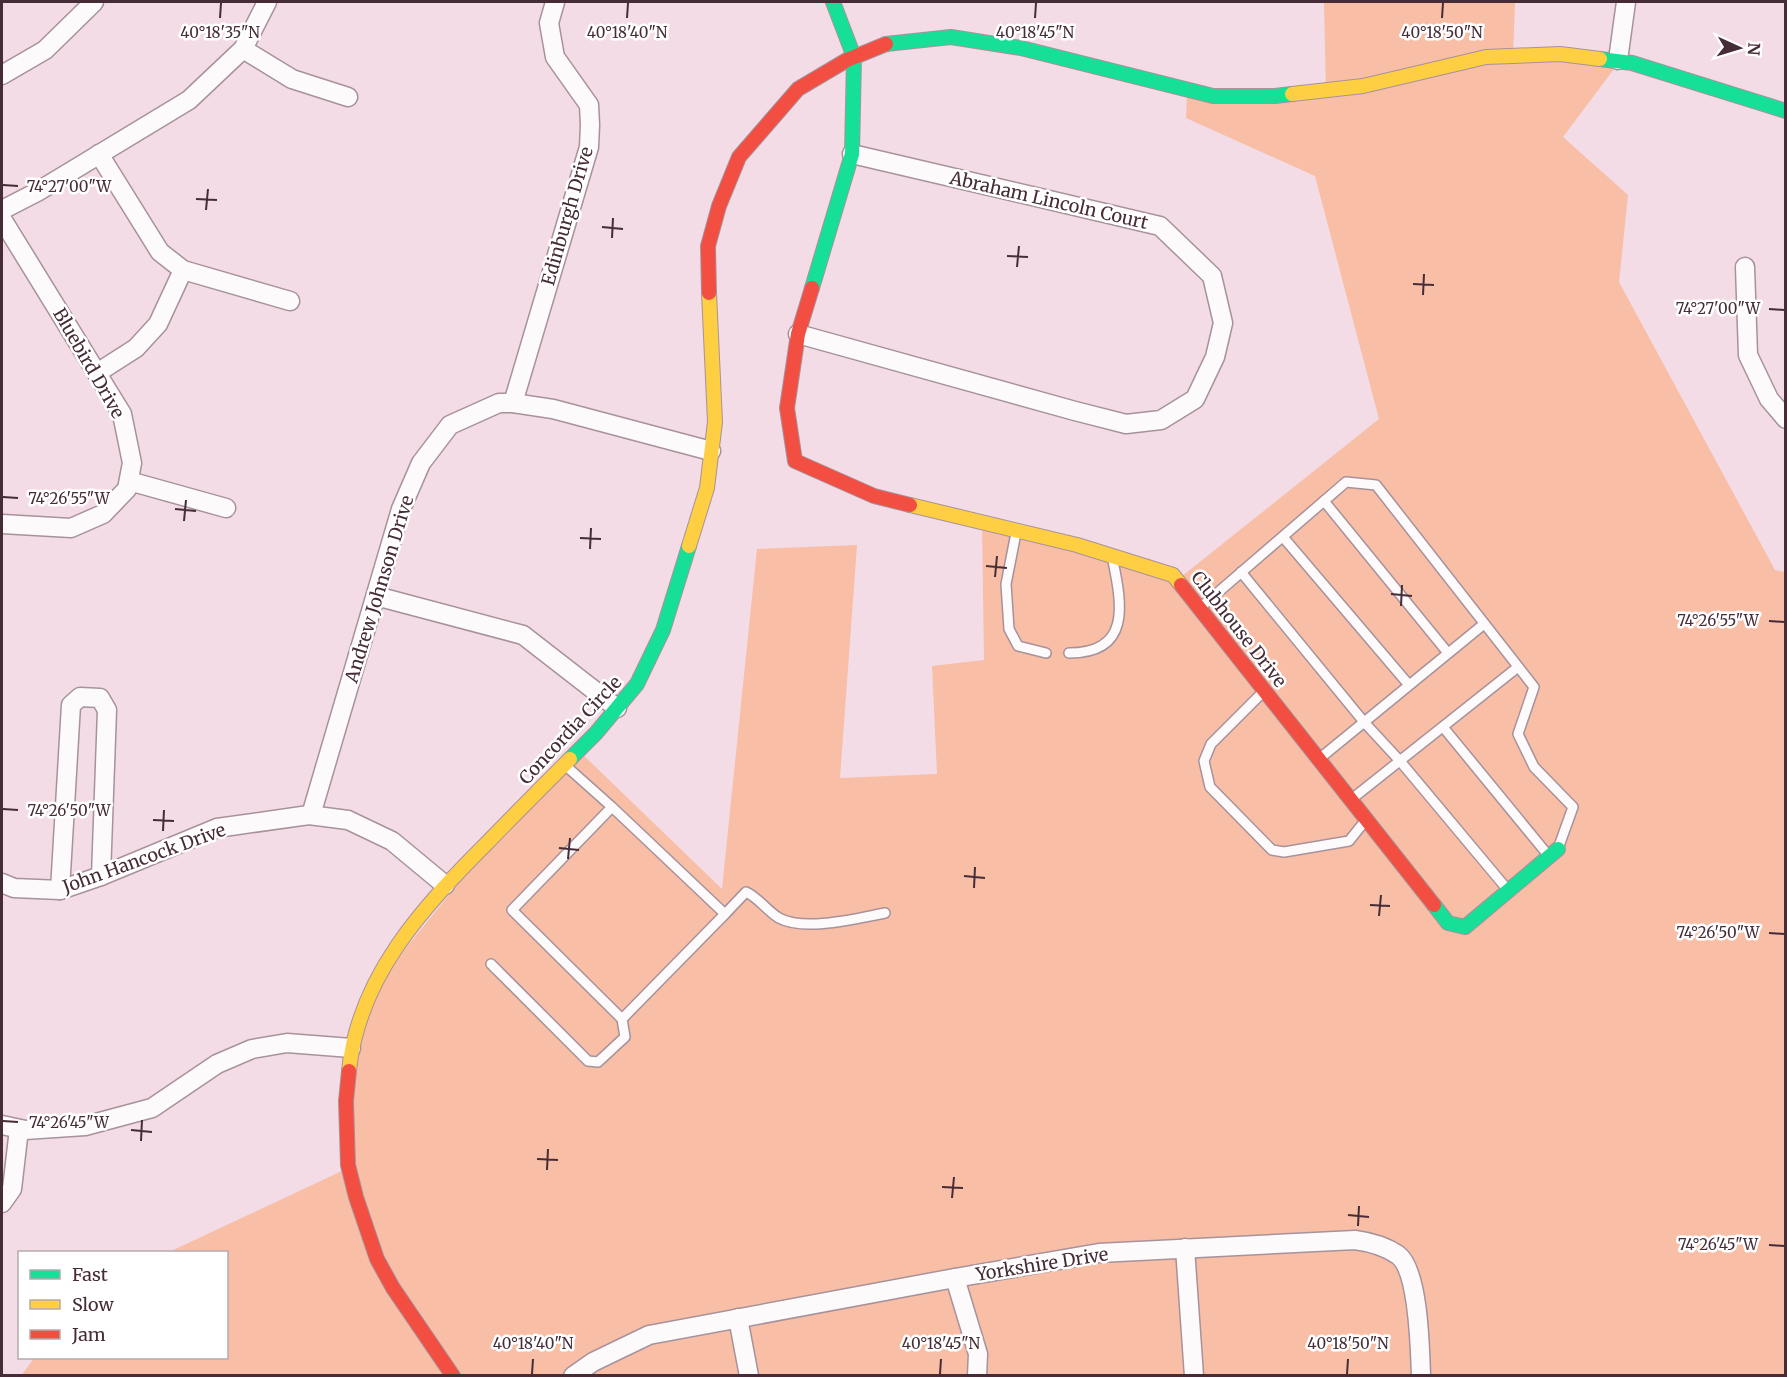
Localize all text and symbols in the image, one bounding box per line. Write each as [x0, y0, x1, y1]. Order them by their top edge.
north arrow [1709, 18, 1769, 78]
text: 40°18'35"N [180, 23, 260, 42]
text: 40°18'40"N [587, 23, 668, 42]
text: 40°18'45"N [996, 23, 1075, 42]
text: 40°18'50"N [1401, 23, 1483, 42]
text: N [1744, 42, 1764, 56]
street label: Edinburgh Drive [536, 144, 598, 288]
street label: Abraham Lincoln Court [947, 166, 1150, 234]
text: 74°27'00"W [27, 177, 112, 196]
text: 74°27'00"W [1676, 299, 1761, 318]
street label: Bluebird Drive [48, 304, 130, 422]
text: 74°26'55"W [28, 489, 111, 508]
street label: Andrew Johnson Drive [339, 493, 418, 686]
street label: Clubhouse Drive [1186, 566, 1292, 692]
text: 74°26'55"W [1677, 611, 1760, 630]
street label: Concordia Circle [514, 671, 626, 789]
text: 74°26'50"W [27, 801, 112, 820]
street label: John Hancock Drive [59, 818, 229, 898]
text: 74°26'50"W [1676, 923, 1761, 942]
text: 74°26'45"W [29, 1113, 110, 1132]
text: 74°26'45"W [1678, 1235, 1759, 1254]
street label: Yorkshire Drive [973, 1242, 1110, 1286]
legend [18, 1251, 228, 1359]
text: Fast [72, 1263, 108, 1286]
text: Slow [72, 1293, 115, 1316]
text: Jam [71, 1323, 106, 1346]
text: 40°18'40"N [493, 1334, 574, 1353]
text: 40°18'45"N [902, 1334, 981, 1353]
text: 40°18'50"N [1307, 1334, 1389, 1353]

